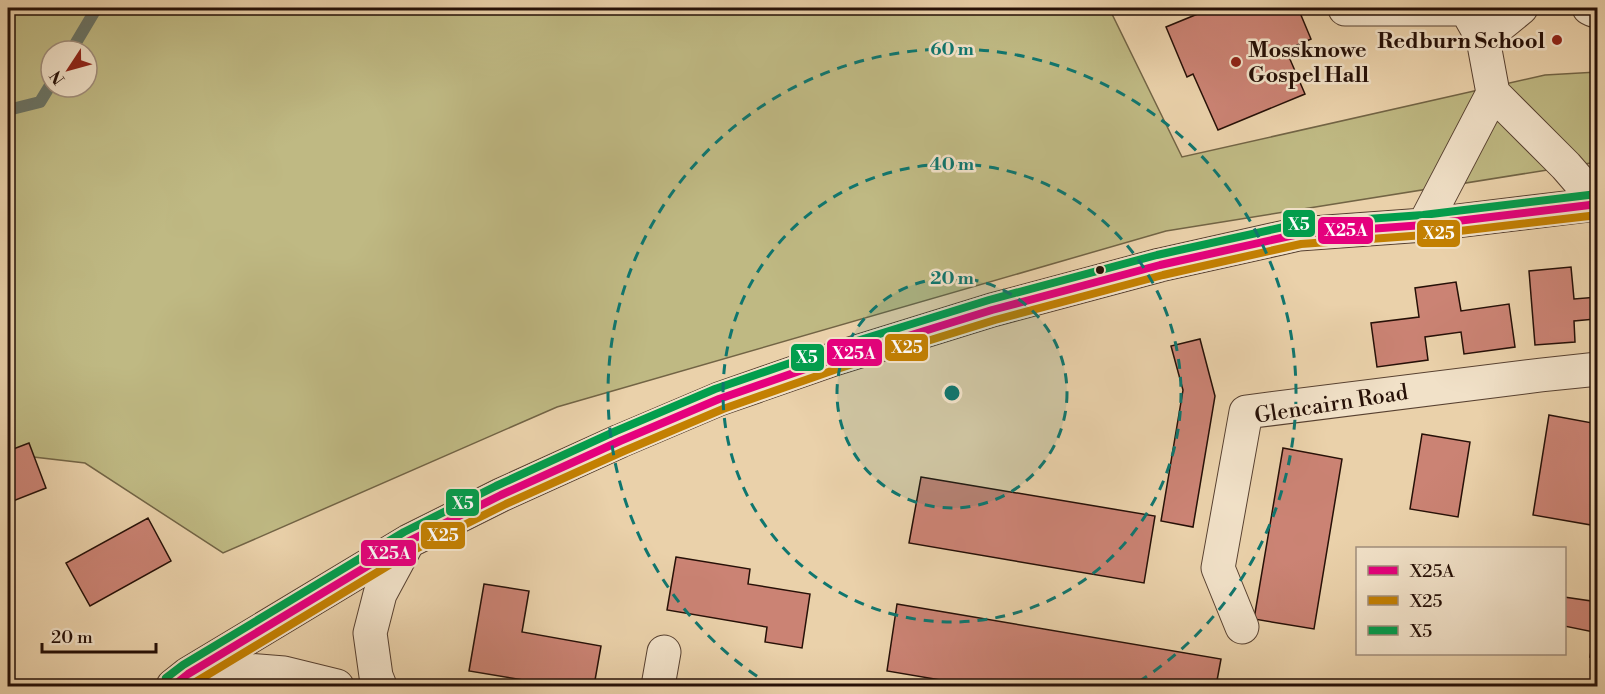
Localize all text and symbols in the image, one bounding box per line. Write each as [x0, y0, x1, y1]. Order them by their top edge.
place label: Redburn School [1377, 28, 1545, 55]
marker: Redburn School [1550, 33, 1564, 47]
place label: Mossknowe Gospel Hall [1248, 37, 1369, 89]
text: 60 m [930, 38, 974, 61]
north arrow [39, 39, 99, 99]
marker: Mossknowe Gospel Hall [1229, 55, 1243, 69]
text: N [46, 66, 69, 88]
text: 40 m [930, 153, 975, 176]
line badge: X5 [1282, 209, 1316, 238]
text: X5 [1287, 215, 1310, 235]
line badge: X25A [1317, 216, 1374, 245]
line badge: X25 [1416, 219, 1461, 248]
text: X25A [1324, 221, 1368, 241]
text: X25 [1422, 224, 1455, 244]
unlabelled marker [1094, 264, 1106, 276]
text: 20 m [930, 267, 974, 290]
line badge: X25 [884, 333, 929, 362]
line badge: X25A [826, 338, 883, 367]
text: X25 [890, 338, 923, 358]
line badge: X5 [790, 343, 825, 372]
text: X25A [832, 344, 876, 364]
text: X5 [795, 348, 818, 368]
street label: Glencairn Road [1253, 379, 1410, 430]
centre of rings [942, 383, 962, 403]
line badge: X5 [445, 488, 480, 517]
text: X5 [451, 494, 474, 514]
line badge: X25 [420, 521, 466, 550]
text: X25 [426, 526, 459, 546]
line badge: X25A [360, 539, 417, 567]
text: X25A [367, 544, 411, 564]
legend [1356, 547, 1566, 655]
text: X25A [1409, 560, 1455, 583]
text: X25 [1409, 590, 1442, 613]
scale bar [42, 616, 156, 654]
text: X5 [1409, 620, 1432, 643]
text: 20 m [51, 626, 93, 649]

